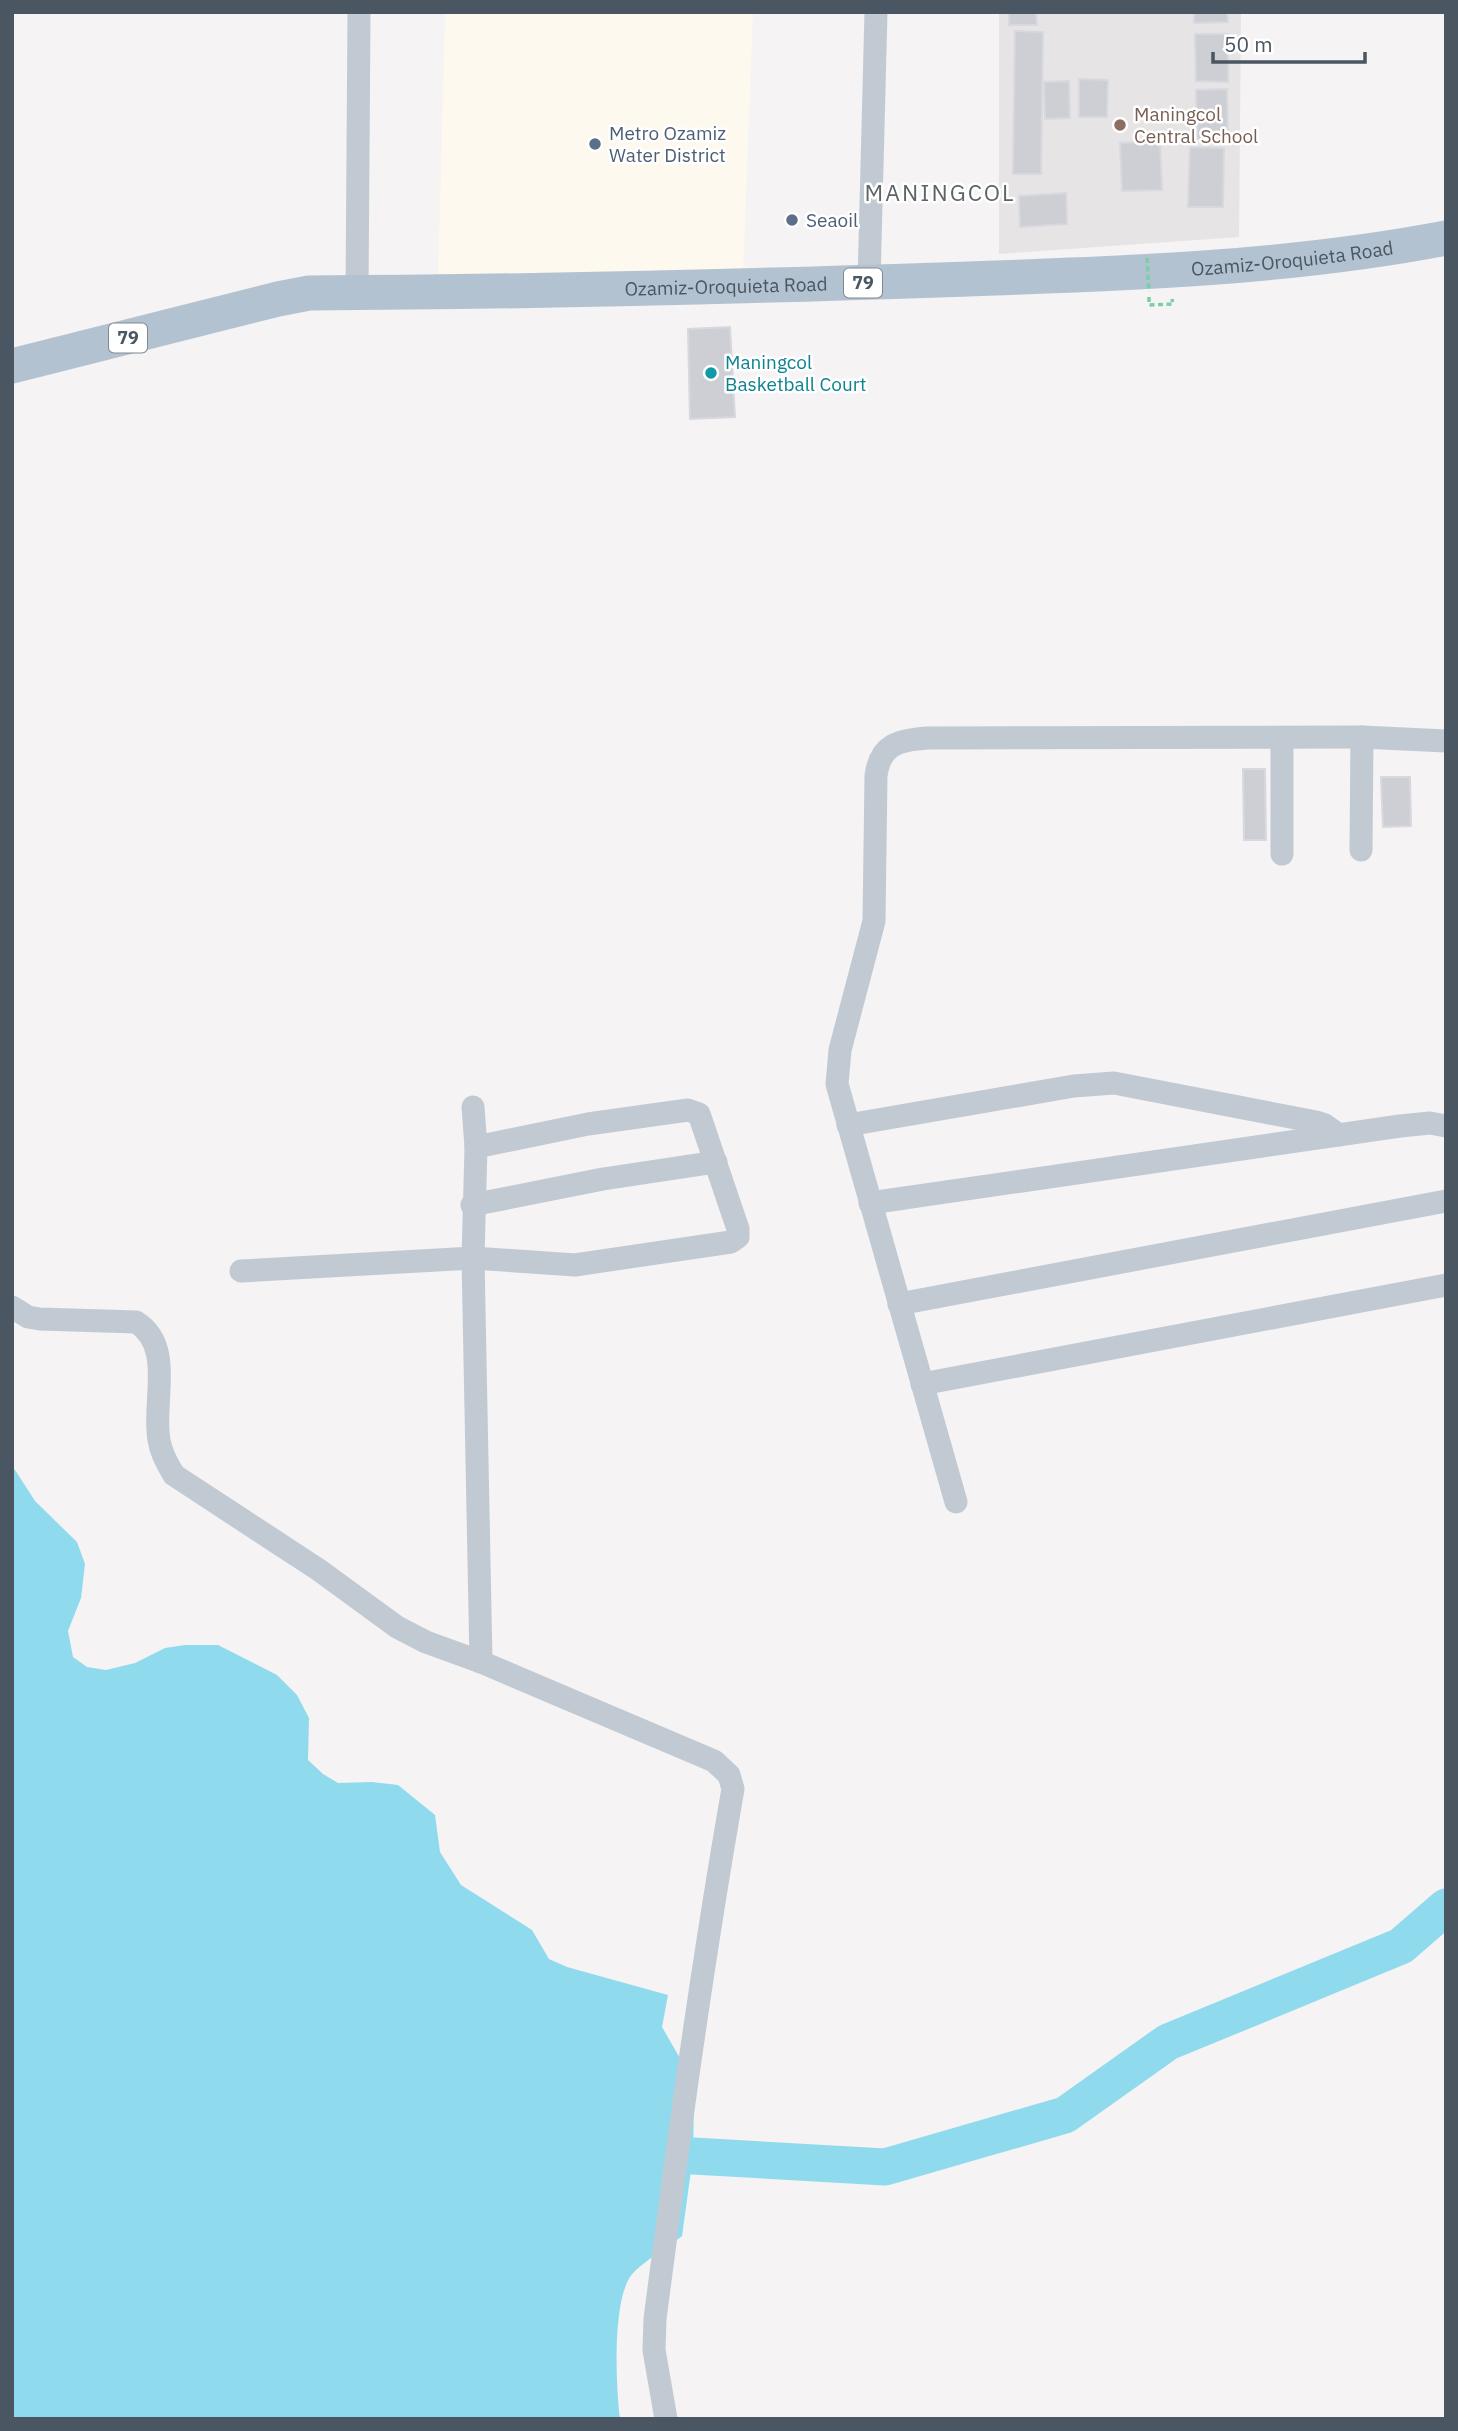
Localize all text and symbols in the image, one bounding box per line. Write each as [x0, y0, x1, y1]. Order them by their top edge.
scale bar [1213, 21, 1365, 65]
text: 50 m [1224, 30, 1273, 58]
place label: Maningcol Central School [1134, 102, 1258, 148]
marker: Maningcol Central School [1112, 117, 1128, 133]
place label: Metro Ozamiz Water District [609, 121, 726, 167]
marker: Metro Ozamiz Water District [587, 136, 603, 152]
district label: MANINGCOL [865, 177, 1015, 207]
place label: Seaoil [806, 208, 858, 232]
marker: Seaoil [784, 212, 800, 228]
street label: Ozamiz-Oroquieta Road [1190, 235, 1395, 281]
road number: 79 [844, 268, 882, 298]
street label: Ozamiz-Oroquieta Road [624, 272, 828, 301]
road number: 79 [109, 324, 147, 352]
place label: Maningcol Basketball Court [725, 350, 866, 396]
marker: Maningcol Basketball Court [703, 365, 719, 381]

